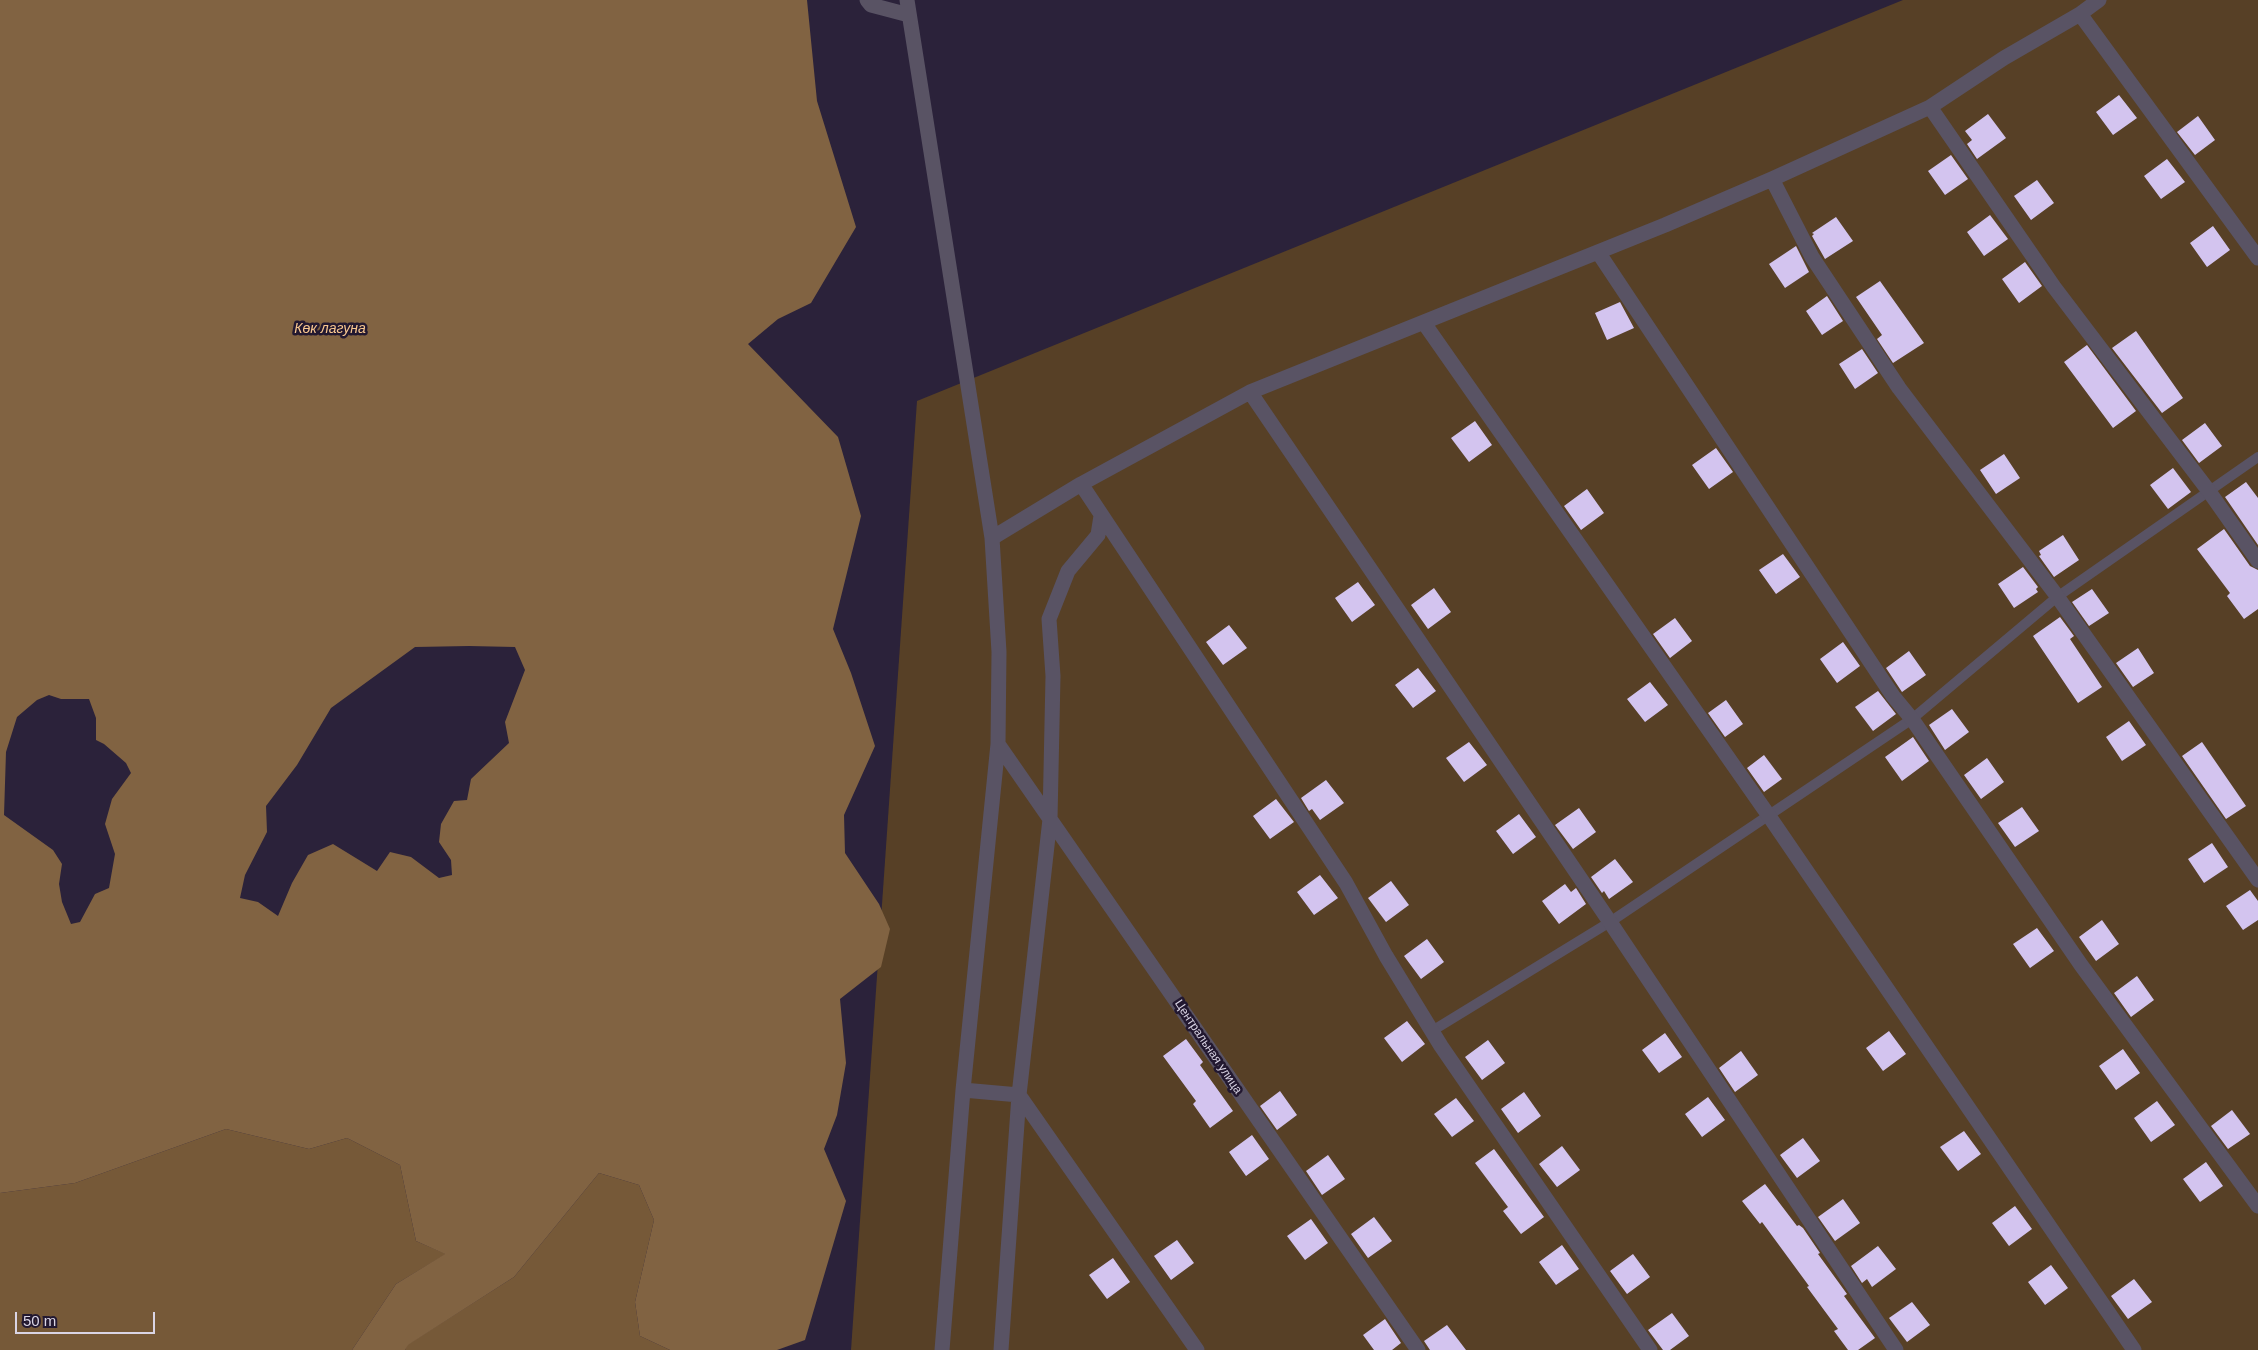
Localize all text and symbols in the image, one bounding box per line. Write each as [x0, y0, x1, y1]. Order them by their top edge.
water label: Көк лагуна [294, 321, 366, 337]
street label: Центральная улица [1171, 997, 1245, 1097]
scale bar [18, 1302, 158, 1334]
text: 50 m [23, 1312, 56, 1329]

